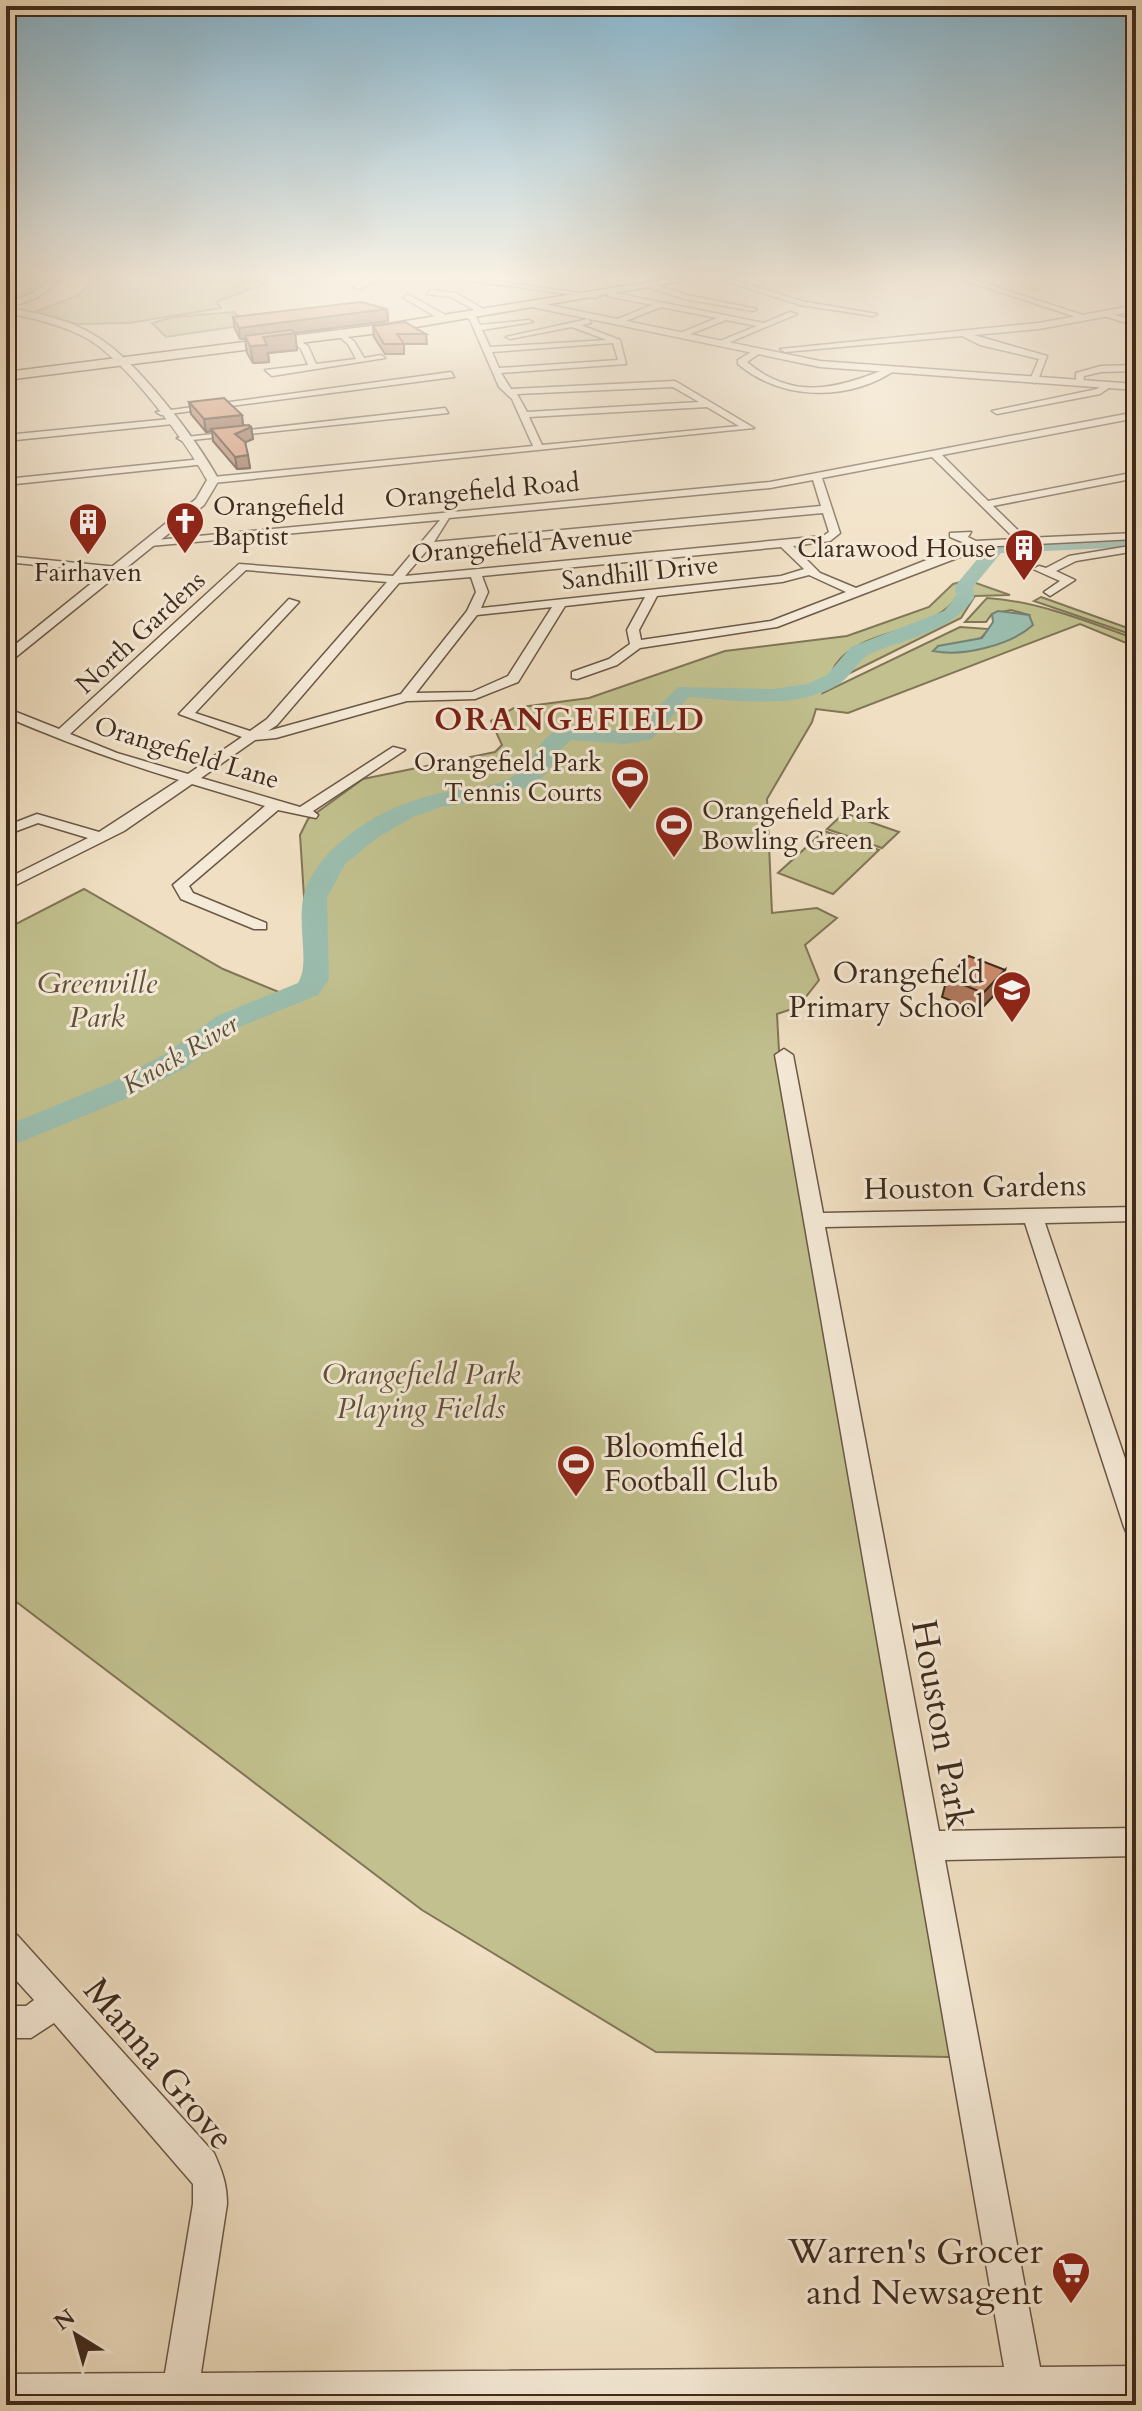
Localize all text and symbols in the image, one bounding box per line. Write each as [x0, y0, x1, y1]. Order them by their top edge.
street label: Orangefield Road [383, 465, 581, 516]
place label: Orangefield Baptist [213, 489, 344, 554]
church icon: Orangefield Baptist [164, 500, 206, 555]
building icon: Fairhaven [67, 501, 109, 556]
street label: Orangefield Avenue [410, 517, 634, 572]
building icon: Clarawood House [1003, 527, 1045, 582]
place label: Clarawood House [797, 531, 996, 566]
street label: Sandhill Drive [560, 547, 720, 598]
place label: Fairhaven [34, 555, 142, 590]
street label: North Gardens [68, 563, 213, 702]
district label: ORANGEFIELD [434, 698, 706, 742]
street label: Orangefield Lane [90, 708, 284, 797]
place label: Orangefield Park Tennis Courts [414, 745, 602, 810]
sports icon: Orangefield Park Tennis Courts [609, 756, 651, 811]
place label: Orangefield Park Bowling Green [702, 793, 890, 858]
sports icon: Orangefield Park Bowling Green [653, 804, 695, 859]
place label: Orangefield Primary School [788, 953, 984, 1028]
park label: Greenville Park [37, 963, 157, 1038]
school or university icon: Orangefield Primary School [991, 969, 1033, 1024]
water label: Knock River [116, 1005, 246, 1103]
street label: Houston Gardens [863, 1165, 1087, 1210]
park label: Orangefield Park Playing Fields [322, 1354, 521, 1429]
place label: Bloomfield Football Club [604, 1427, 779, 1502]
sports icon: Bloomfield Football Club [555, 1443, 597, 1498]
street label: Houston Park [899, 1616, 984, 1833]
street label: Manna Grove [72, 1967, 246, 2161]
place label: Warren's Grocer and Newsagent [787, 2227, 1044, 2317]
supermarket icon: Warren's Grocer and Newsagent [1050, 2250, 1092, 2305]
north arrow [36, 2295, 116, 2375]
text: N [48, 2302, 81, 2338]

